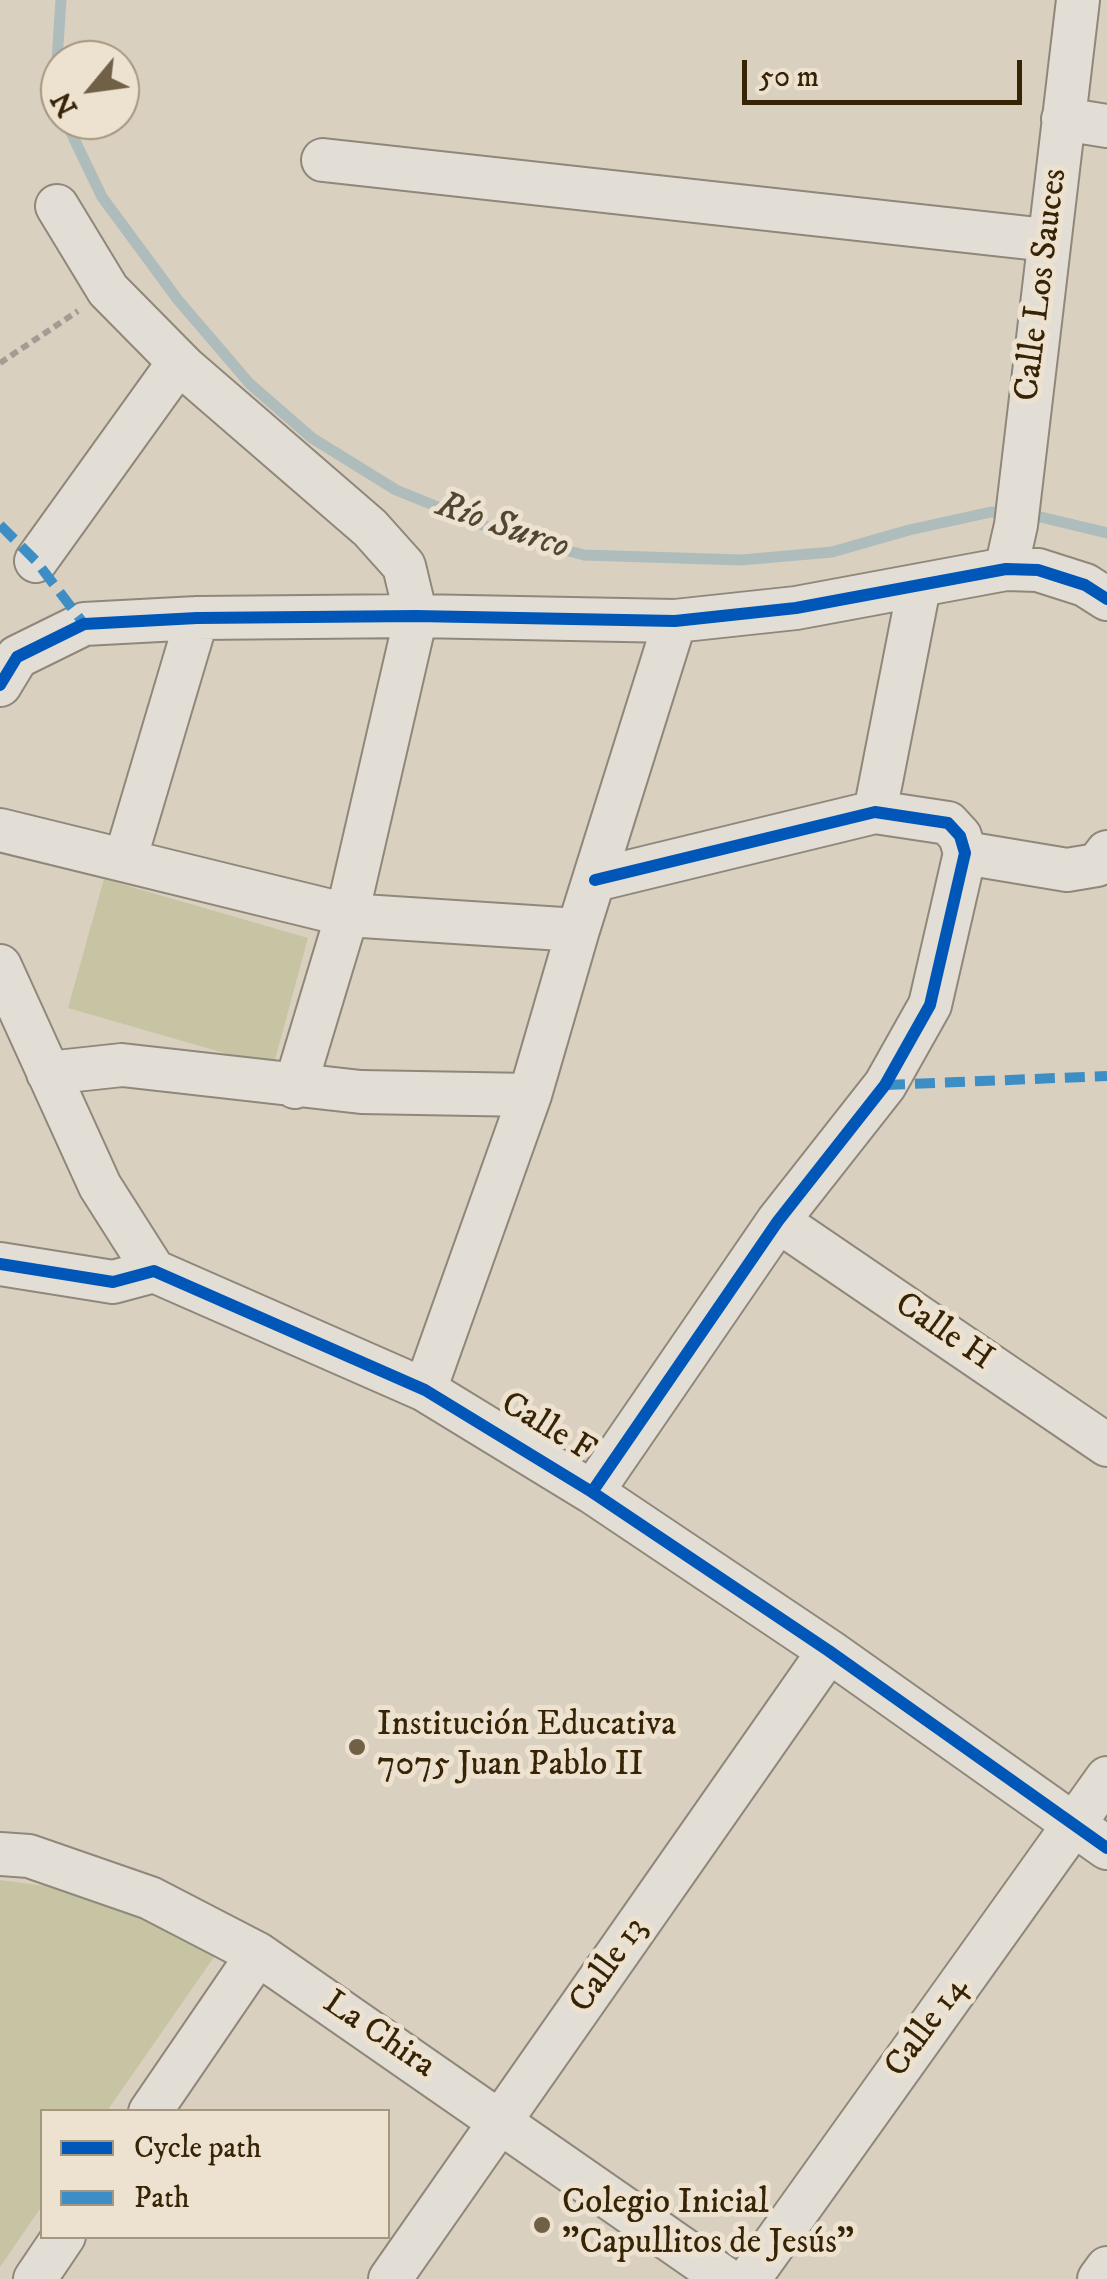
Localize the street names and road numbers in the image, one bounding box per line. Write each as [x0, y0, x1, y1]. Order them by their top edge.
street label: Calle Los Sauces [1008, 166, 1078, 404]
street label: Calle H [885, 1285, 1001, 1381]
street label: Calle F [492, 1385, 602, 1473]
street label: Calle 13 [562, 1910, 658, 2022]
street label: Calle 14 [877, 1970, 979, 2086]
street label: La Chira [314, 1983, 442, 2089]

